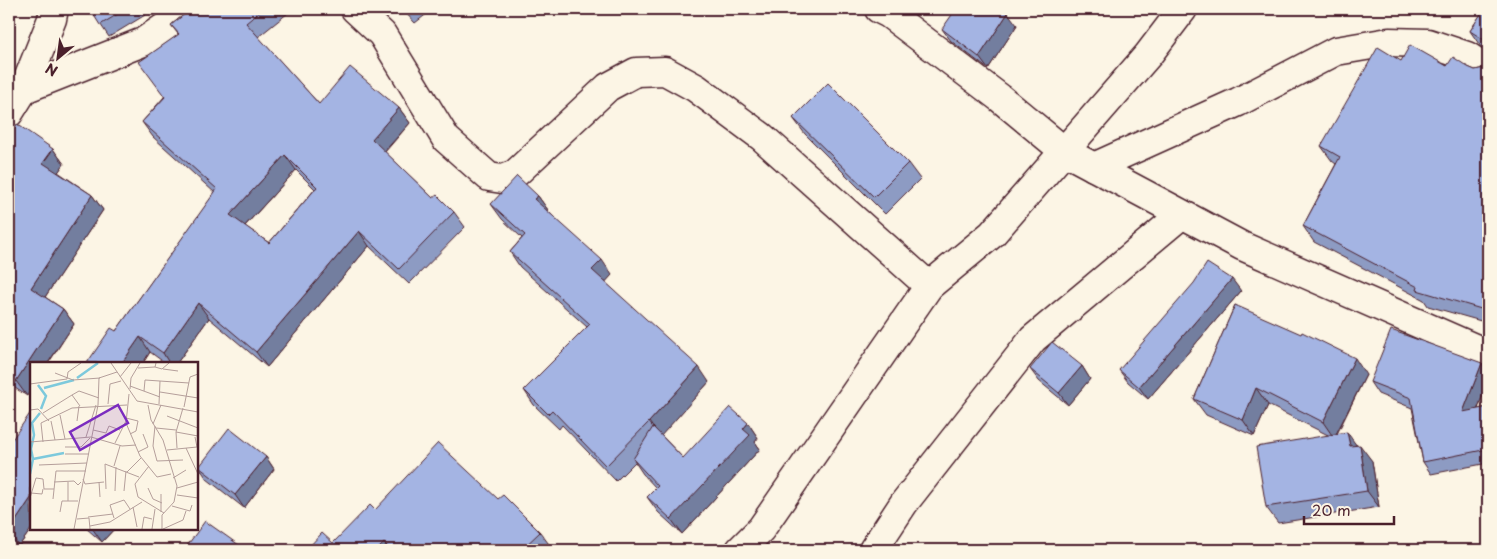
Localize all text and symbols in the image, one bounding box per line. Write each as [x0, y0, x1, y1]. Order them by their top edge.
north arrow [32, 32, 82, 82]
text: N [42, 58, 61, 82]
inset map [30, 362, 198, 529]
scale bar [1304, 494, 1394, 526]
text: 20 m [1312, 498, 1351, 521]

